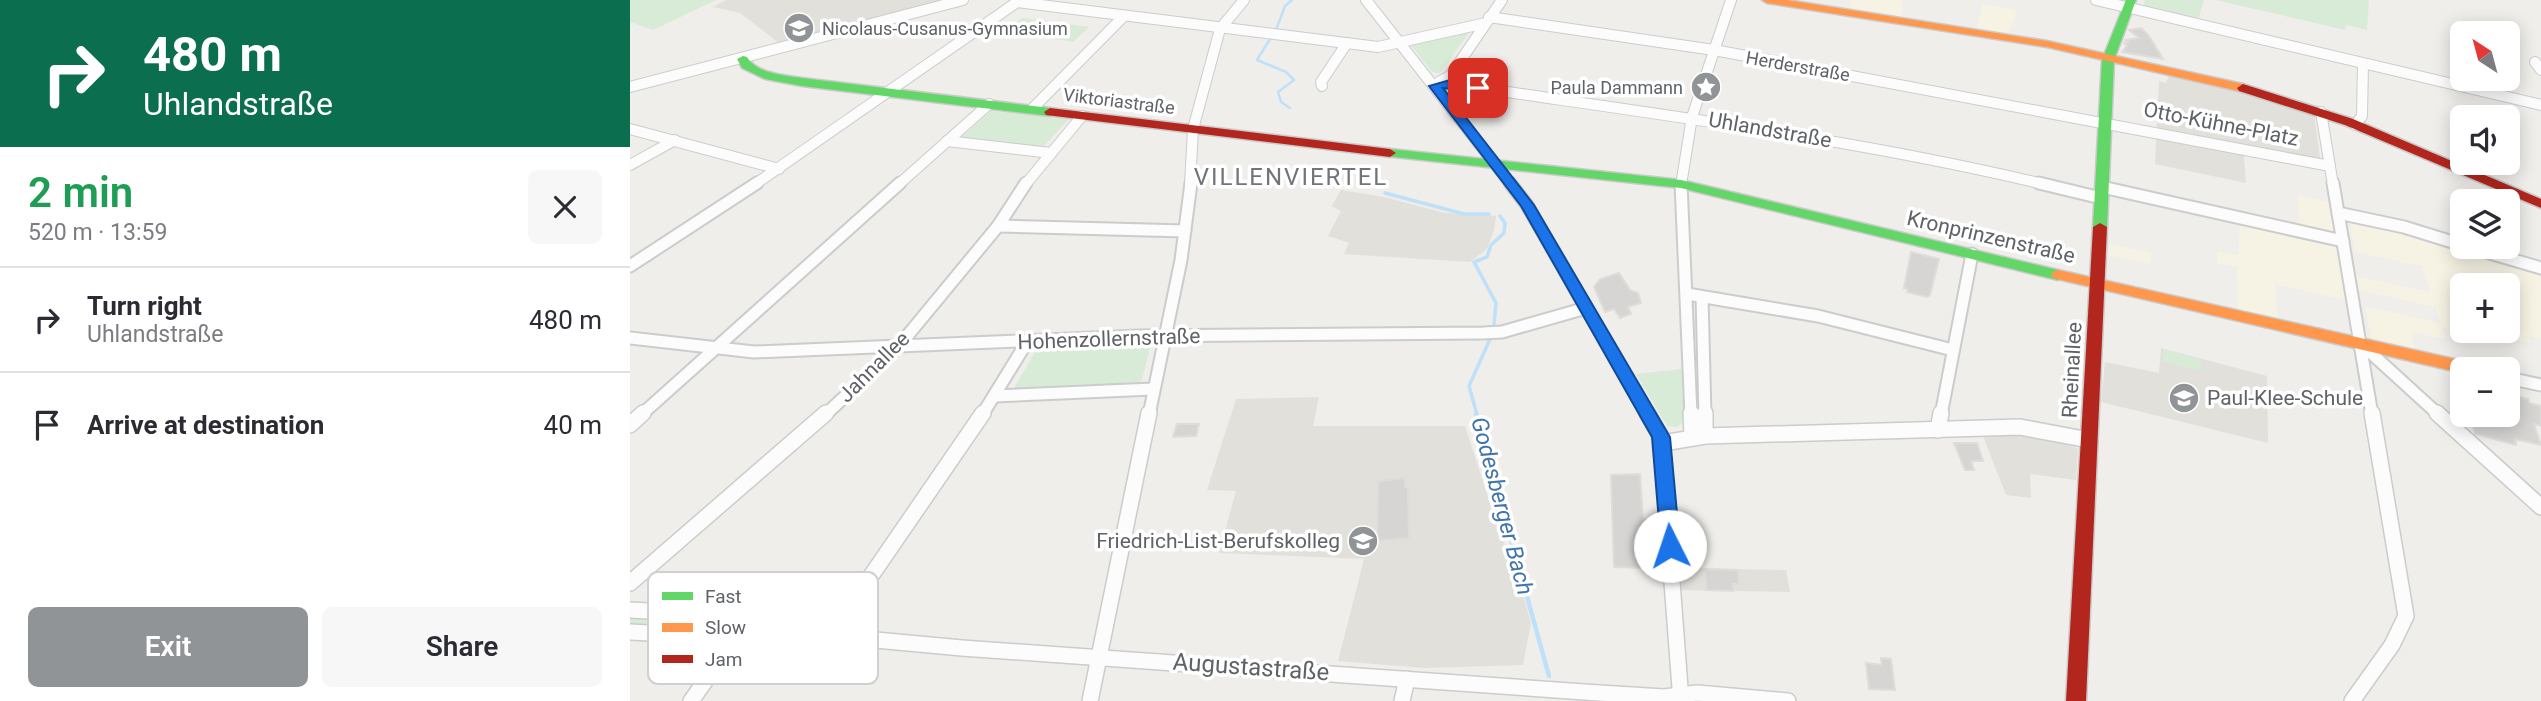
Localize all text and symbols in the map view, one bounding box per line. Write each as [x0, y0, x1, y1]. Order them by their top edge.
school or university icon: Nicolaus-Cusanus-Gymnasium [782, 11, 816, 45]
place label: Nicolaus-Cusanus-Gymnasium [822, 18, 1068, 39]
north arrow [2450, 21, 2520, 91]
map controls [2450, 21, 2520, 427]
text: 480 m [143, 26, 282, 83]
icon: right [28, 28, 119, 119]
street label: Herderstraße [1744, 47, 1852, 85]
pin [1448, 58, 1508, 118]
icon: arrive [1459, 69, 1497, 107]
place icon: Paula Dammann [1689, 70, 1723, 104]
place label: Paula Dammann [1551, 77, 1683, 98]
street label: Viktoriastraße [1062, 84, 1176, 118]
text: Uhlandstraße [143, 85, 333, 123]
street label: Otto-Kühne-Platz [2141, 97, 2301, 151]
button: sound [2450, 105, 2520, 175]
street label: Uhlandstraße [1707, 107, 1833, 153]
district label: VILLENVIERTEL [1194, 163, 1388, 191]
text: 2 min [28, 168, 133, 217]
button: close [528, 170, 602, 244]
button: layers [2450, 189, 2520, 259]
street label: Kronprinzenstraße [1905, 206, 2077, 268]
text: 520 m · 13:59 [28, 219, 167, 246]
button: + [2450, 273, 2520, 343]
text: Turn right [87, 291, 202, 321]
icon: right [28, 301, 66, 339]
text: 480 m [529, 305, 602, 335]
text: Uhlandstraße [87, 321, 223, 348]
street label: Rheinallee [2057, 321, 2087, 419]
street label: Hohenzollernstraße [1017, 324, 1201, 354]
street label: Jahnallee [834, 327, 914, 407]
button: − [2450, 357, 2520, 427]
school or university icon: Paul-Klee-Schule [2167, 381, 2201, 415]
place label: Paul-Klee-Schule [2207, 386, 2363, 410]
icon: arrive [28, 406, 66, 444]
text: Arrive at destination [87, 410, 324, 440]
text: 40 m [544, 410, 602, 440]
water label: Godesberger Bach [1465, 414, 1539, 598]
position arrow [1633, 509, 1707, 583]
school or university icon: Friedrich-List-Berufskolleg [1346, 524, 1380, 558]
place label: Friedrich-List-Berufskolleg [1096, 529, 1340, 553]
legend [648, 572, 878, 684]
text: Fast [705, 585, 742, 608]
button: Exit [28, 607, 308, 687]
button: Share [322, 607, 602, 687]
text: Slow [705, 616, 746, 639]
text: Jam [705, 648, 742, 671]
street label: Augustastraße [1172, 648, 1330, 686]

